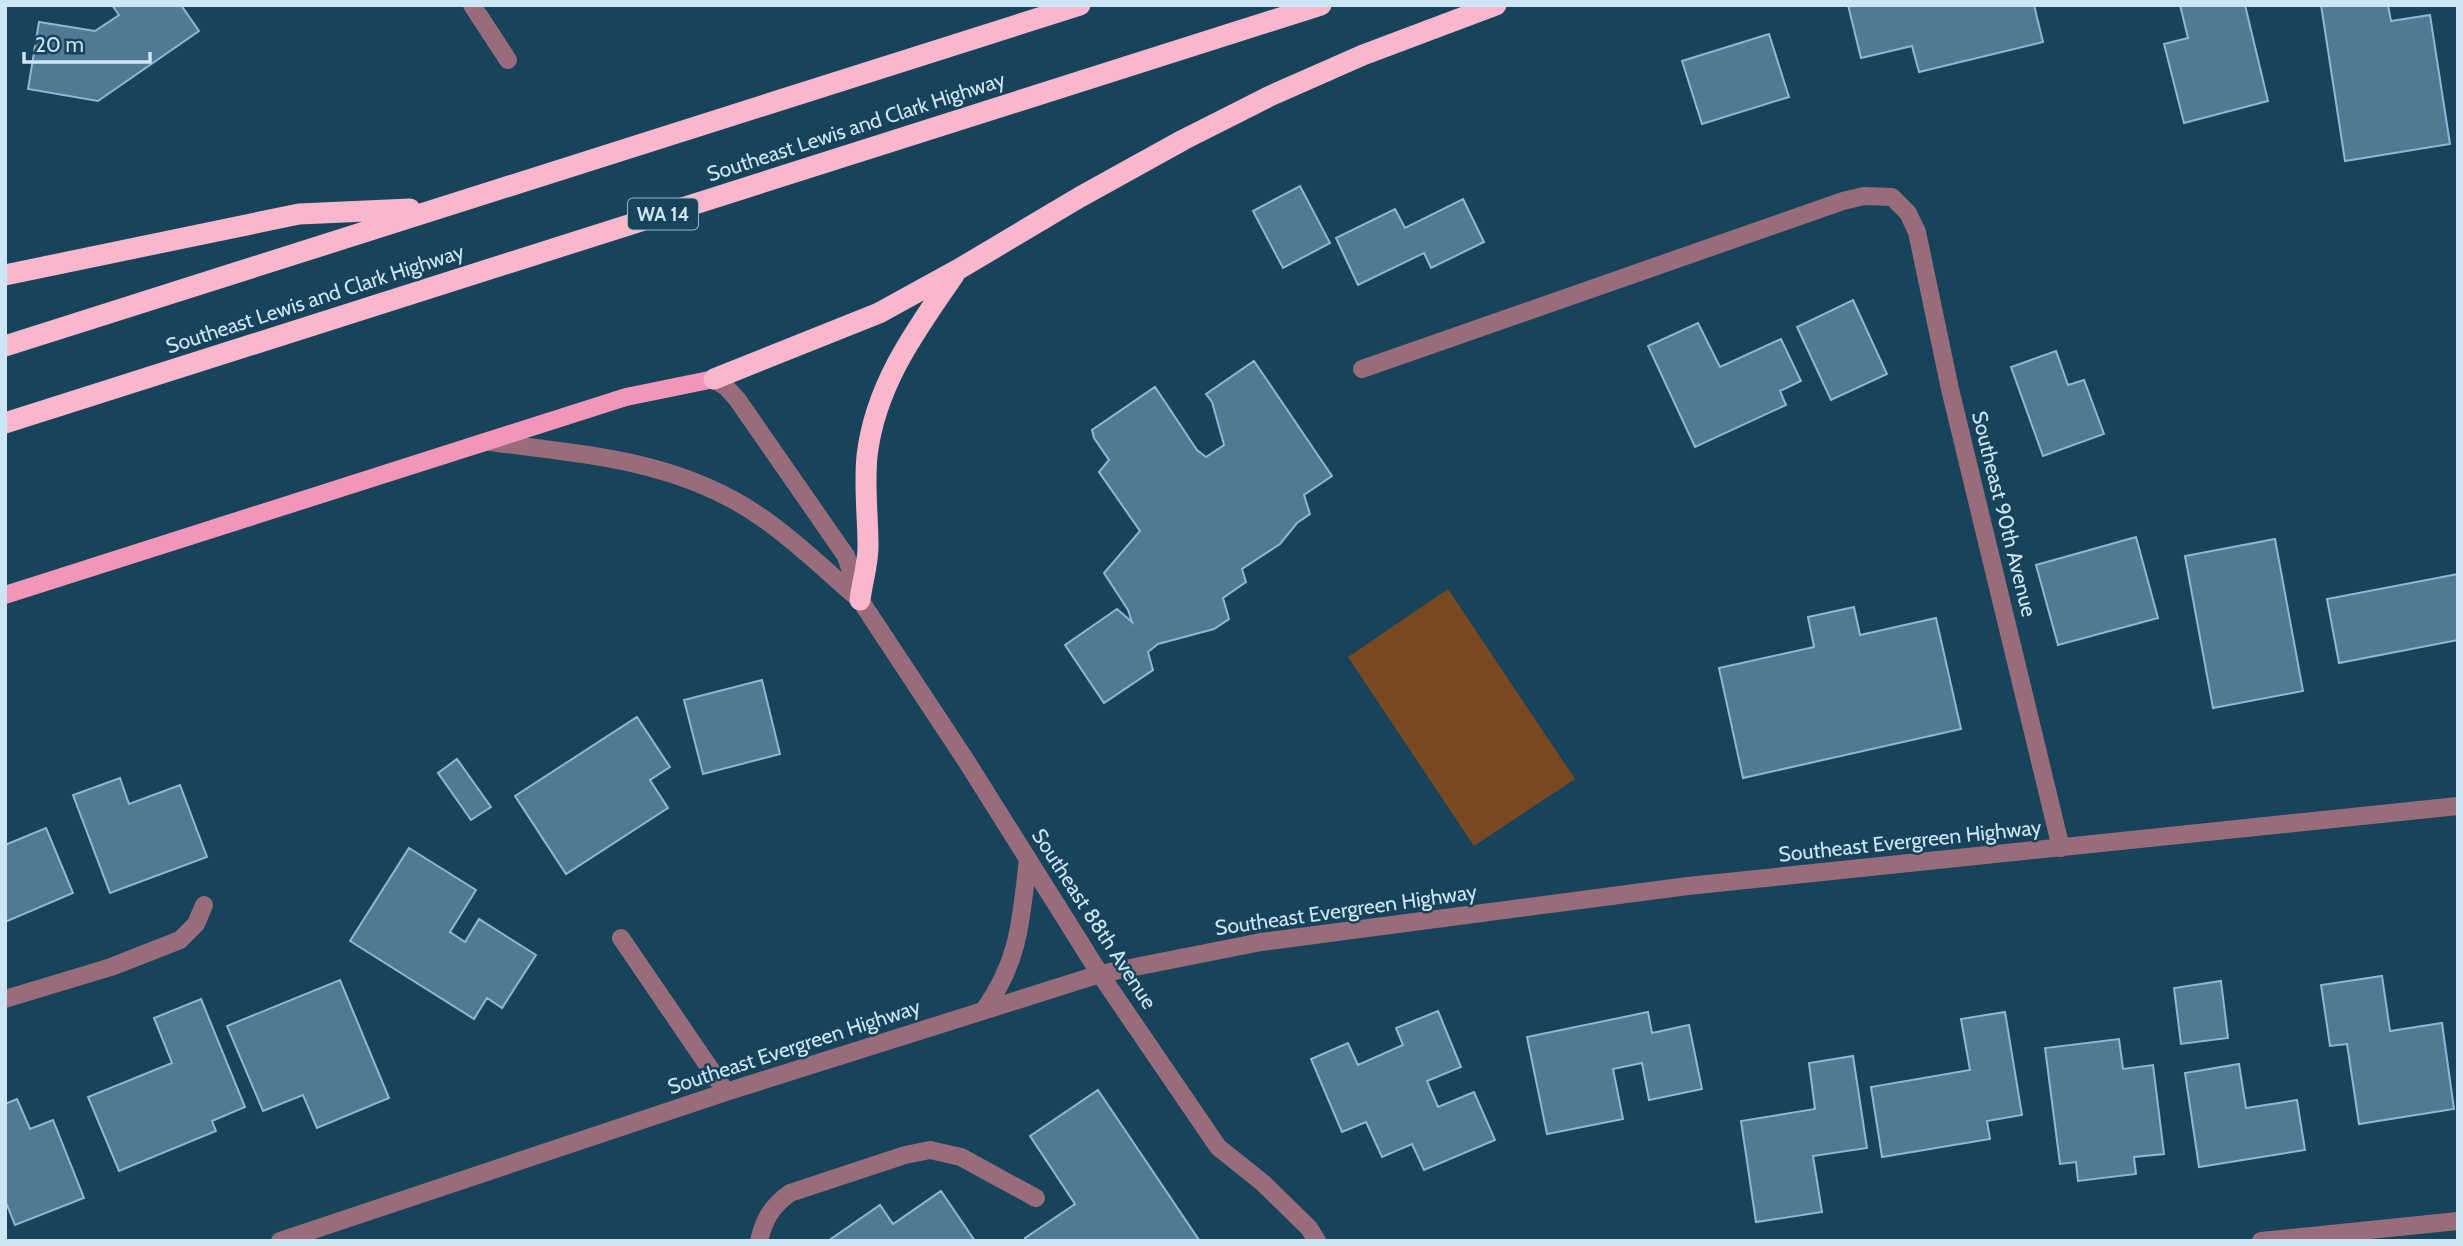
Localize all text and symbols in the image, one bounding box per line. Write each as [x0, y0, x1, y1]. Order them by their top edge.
scale bar [24, 21, 150, 65]
text: 20 m [35, 32, 84, 57]
street label: Southeast Lewis and Clark Highway [704, 66, 1008, 187]
road number: WA 14 [628, 198, 698, 230]
street label: Southeast Lewis and Clark Highway [163, 238, 467, 359]
street label: Southeast 90th Avenue [1967, 409, 2042, 619]
street label: Southeast Evergreen Highway [1777, 814, 2043, 867]
street label: Southeast 88th Avenue [1027, 824, 1162, 1014]
street label: Southeast Evergreen Highway [1213, 879, 1479, 940]
street label: Southeast Evergreen Highway [664, 994, 924, 1099]

